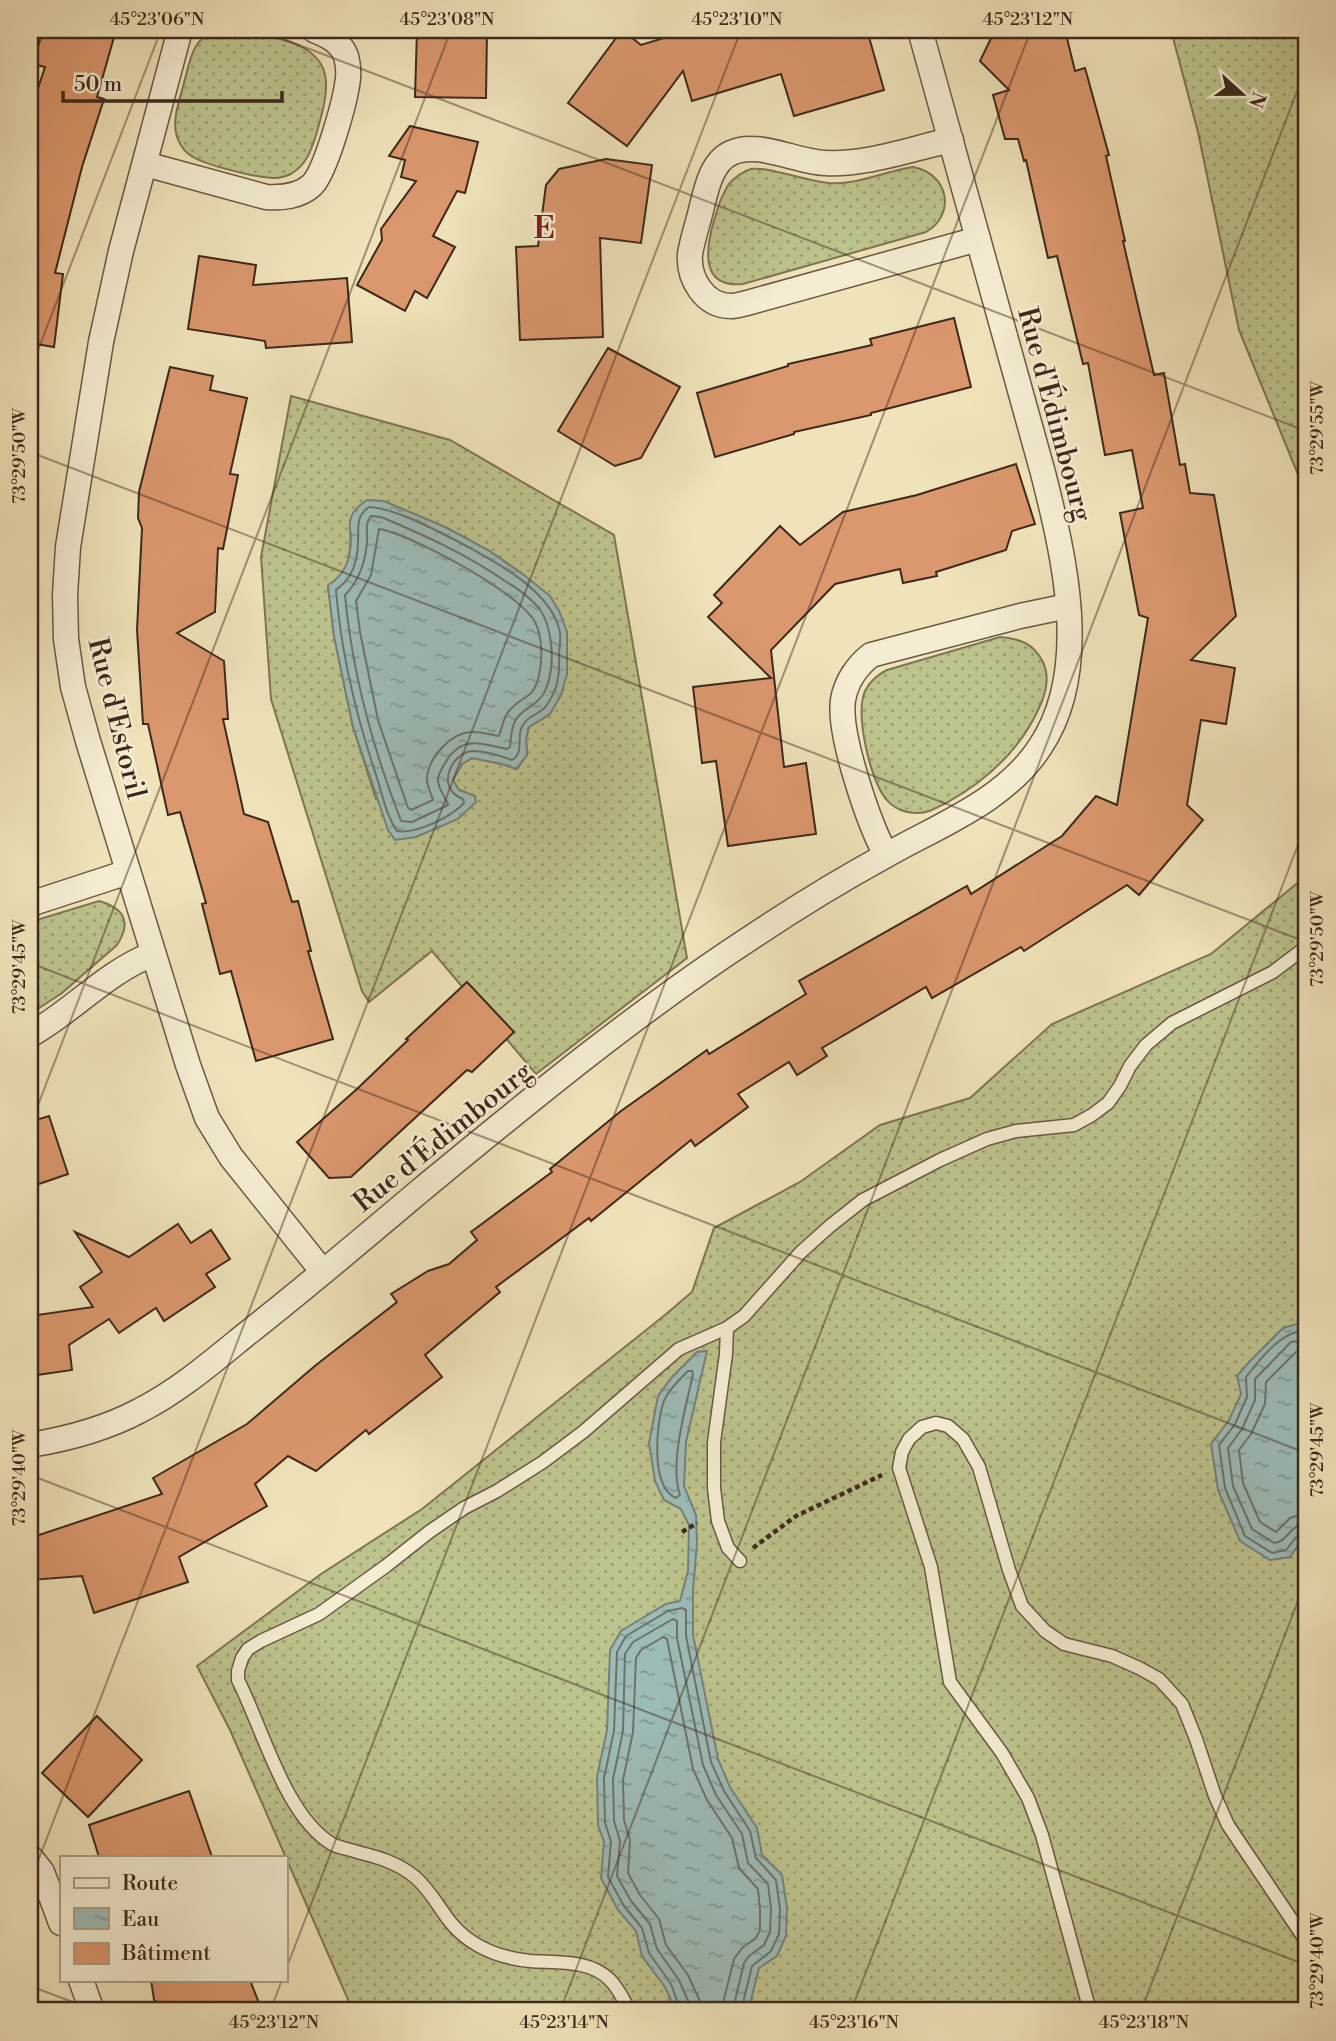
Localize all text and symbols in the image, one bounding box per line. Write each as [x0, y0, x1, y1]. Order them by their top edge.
text: 45°23'06"N [110, 8, 205, 31]
text: 45°23'08"N [400, 8, 495, 31]
text: 45°23'10"N [691, 8, 783, 31]
text: 45°23'12"N [983, 8, 1074, 31]
scale bar [63, 60, 282, 104]
north arrow [1206, 60, 1276, 130]
text: 50 m [74, 72, 122, 98]
text: N [1243, 88, 1271, 111]
district label: E [534, 210, 554, 248]
street label: Rue d'Édimbourg [1009, 303, 1102, 526]
text: 73°29'55"W [1306, 380, 1329, 475]
text: 73°29'50"W [8, 407, 31, 504]
street label: Rue d'Estoril [80, 634, 153, 803]
text: 73°29'50"W [1306, 890, 1329, 987]
text: 73°29'45"W [8, 919, 31, 1014]
street label: Rue d'Édimbourg [345, 1052, 540, 1220]
text: 73°29'45"W [1306, 1402, 1329, 1497]
text: 73°29'40"W [8, 1429, 31, 1526]
legend [60, 1856, 287, 1982]
text: Route [122, 1871, 178, 1897]
text: Eau [122, 1907, 159, 1933]
text: 73°29'40"W [1306, 1912, 1329, 2009]
text: Bâtiment [121, 1941, 211, 1967]
text: 45°23'12"N [229, 2011, 320, 2034]
text: 45°23'14"N [519, 2011, 609, 2034]
text: 45°23'16"N [809, 2011, 900, 2034]
text: 45°23'18"N [1099, 2011, 1190, 2034]

